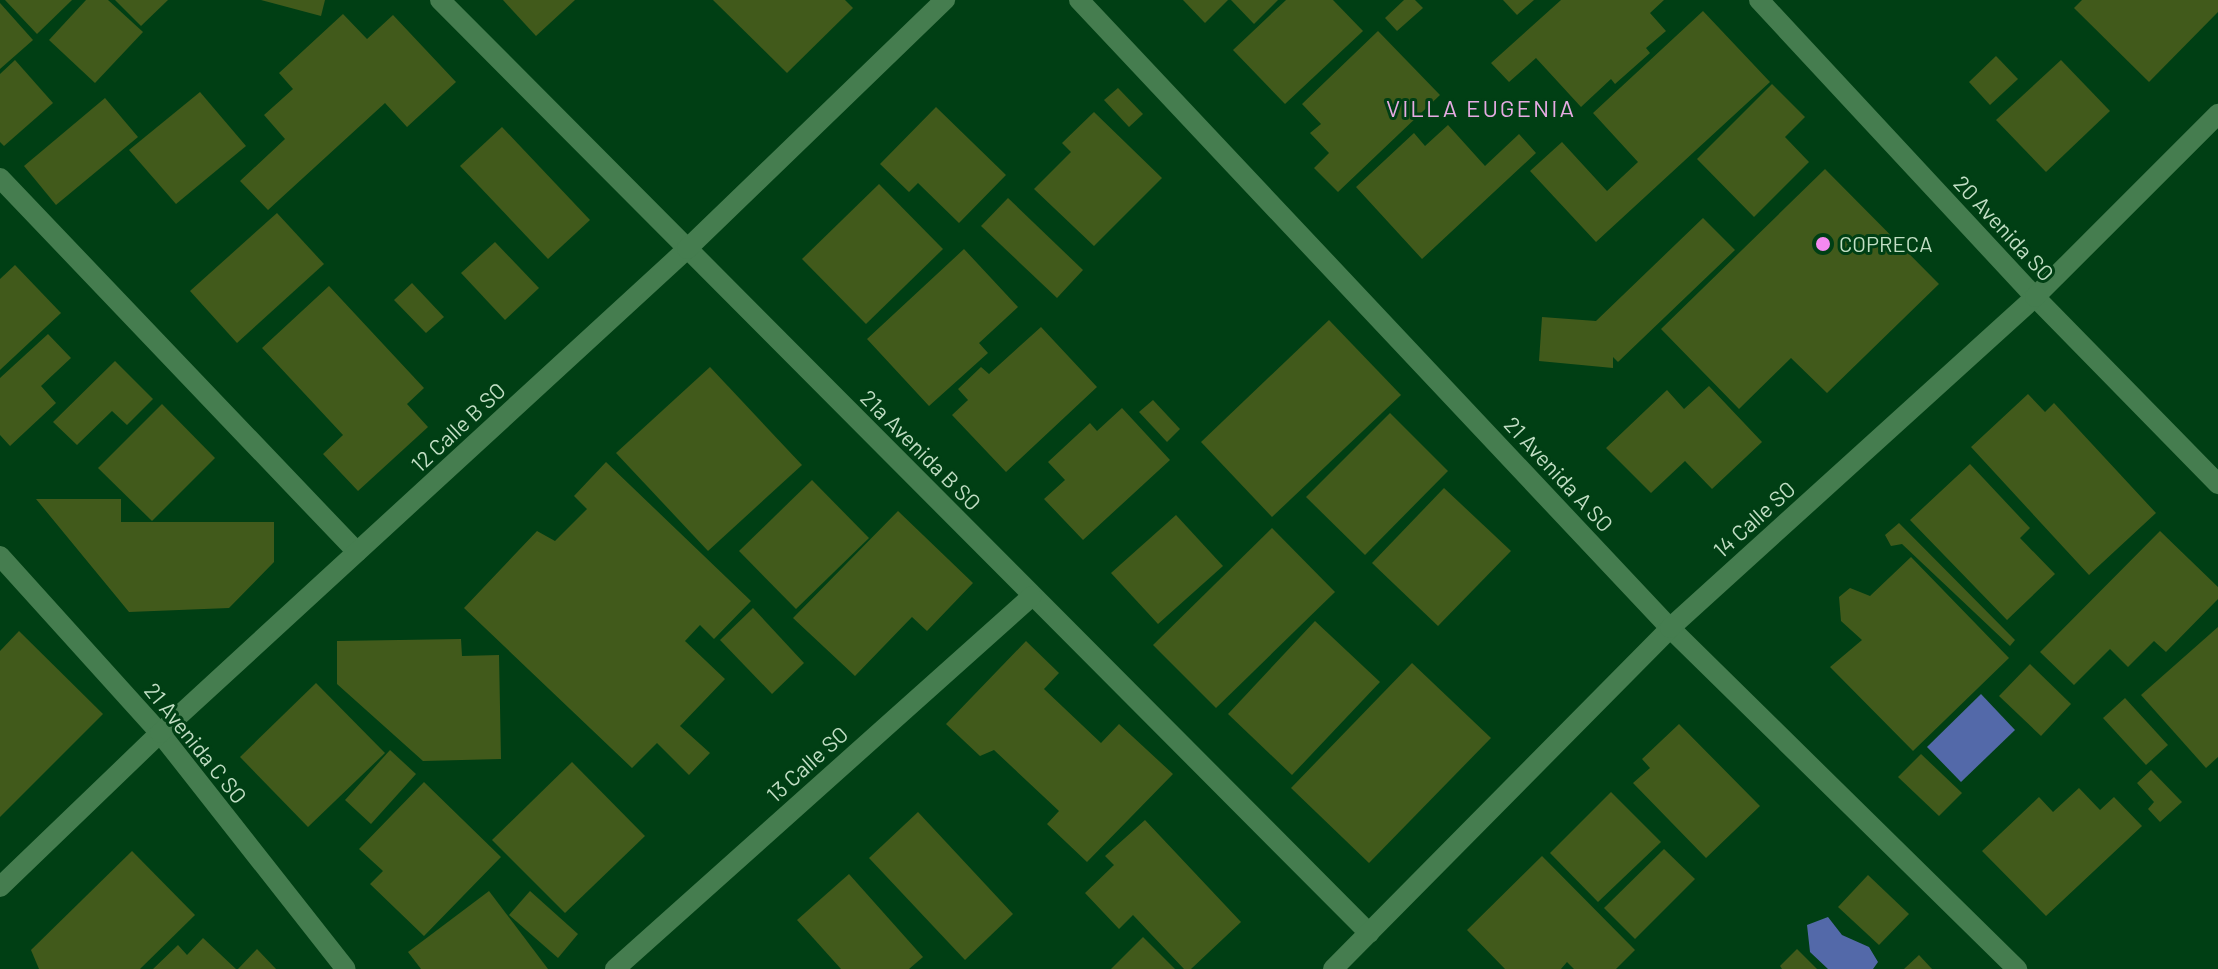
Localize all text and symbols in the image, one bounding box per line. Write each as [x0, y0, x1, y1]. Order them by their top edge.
district label: VILLA EUGENIA [1386, 94, 1576, 122]
street label: 20 Avenida SO [1948, 170, 2060, 286]
place label: COPRECA [1839, 231, 1933, 257]
marker: COPRECA [1814, 235, 1832, 253]
street label: 12 Calle B SO [405, 377, 511, 477]
street label: 21a Avenida B SO [855, 384, 987, 516]
street label: 21 Avenida A SO [1499, 411, 1619, 537]
street label: 14 Calle SO [1707, 475, 1801, 563]
street label: 21 Avenida C SO [139, 677, 253, 809]
street label: 13 Calle SO [761, 721, 853, 807]

